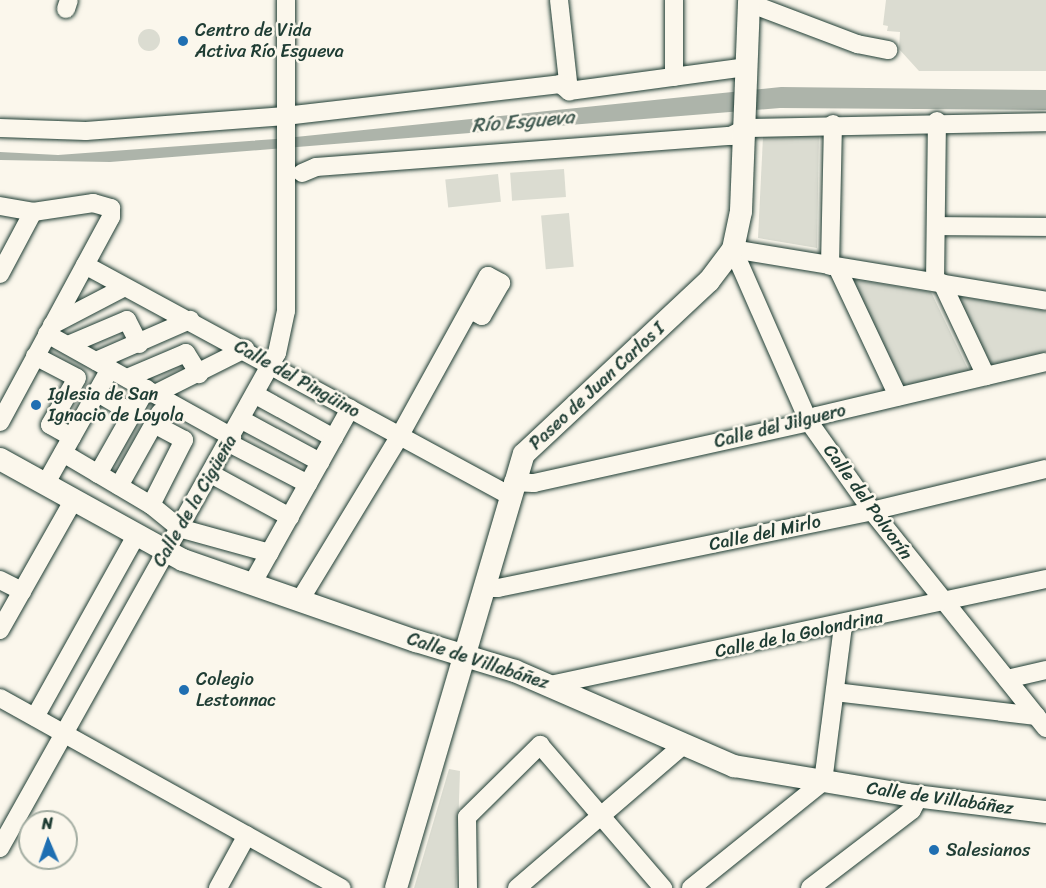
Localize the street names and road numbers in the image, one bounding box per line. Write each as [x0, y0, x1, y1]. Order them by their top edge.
street label: Paseo de Juan Carlos I [525, 318, 669, 454]
street label: Calle del Pingüino [230, 335, 364, 423]
street label: Calle del Jilguero [712, 399, 848, 453]
street label: Calle de la Cigüeña [148, 431, 242, 571]
street label: Calle del Polvorín [819, 440, 917, 564]
street label: Calle del Mirlo [707, 511, 823, 555]
street label: Calle de la Golondrina [713, 606, 885, 662]
street label: Calle de Villabáñez [404, 628, 552, 694]
street label: Calle de Villabáñez [865, 777, 1015, 819]

